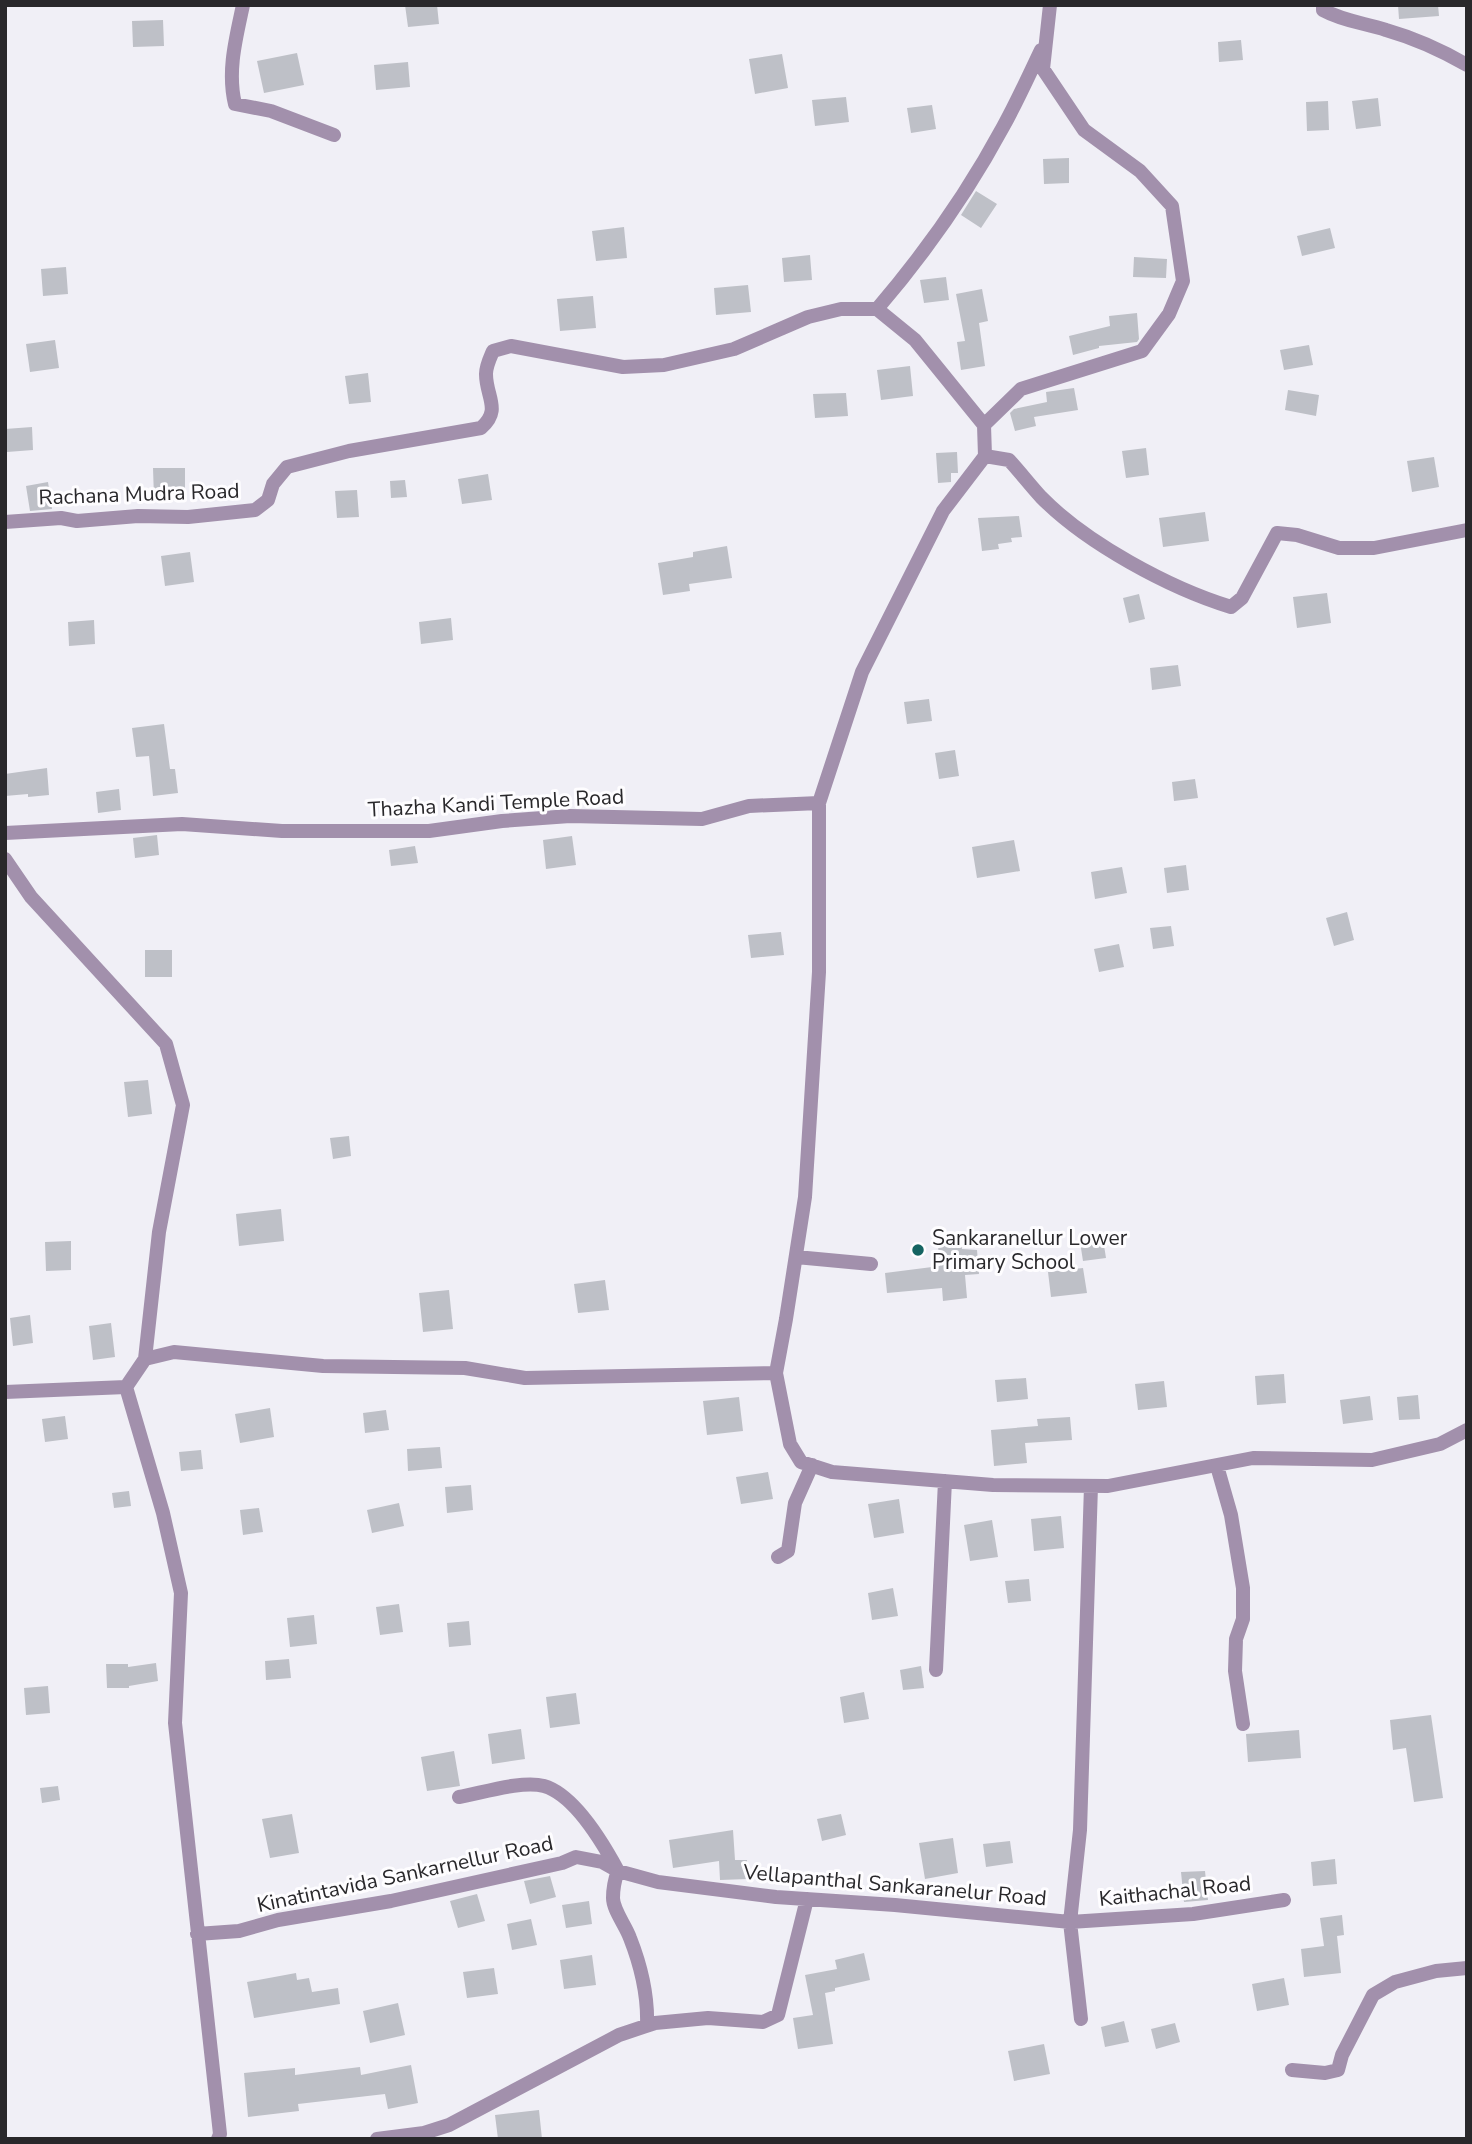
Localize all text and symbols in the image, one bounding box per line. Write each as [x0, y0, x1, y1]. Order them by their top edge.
street label: Rachana Mudra Road [38, 476, 240, 512]
street label: Thazha Kandi Temple Road [367, 782, 625, 824]
place label: Sankaranellur Lower Primary School [932, 1224, 1128, 1276]
marker: Sankaranellur Lower Primary School [910, 1242, 926, 1258]
street label: Kinatintavida Sankarnellur Road [254, 1829, 556, 1919]
street label: Vellapanthal Sankaranelur Road [741, 1858, 1048, 1912]
street label: Kaithachal Road [1098, 1869, 1252, 1913]

